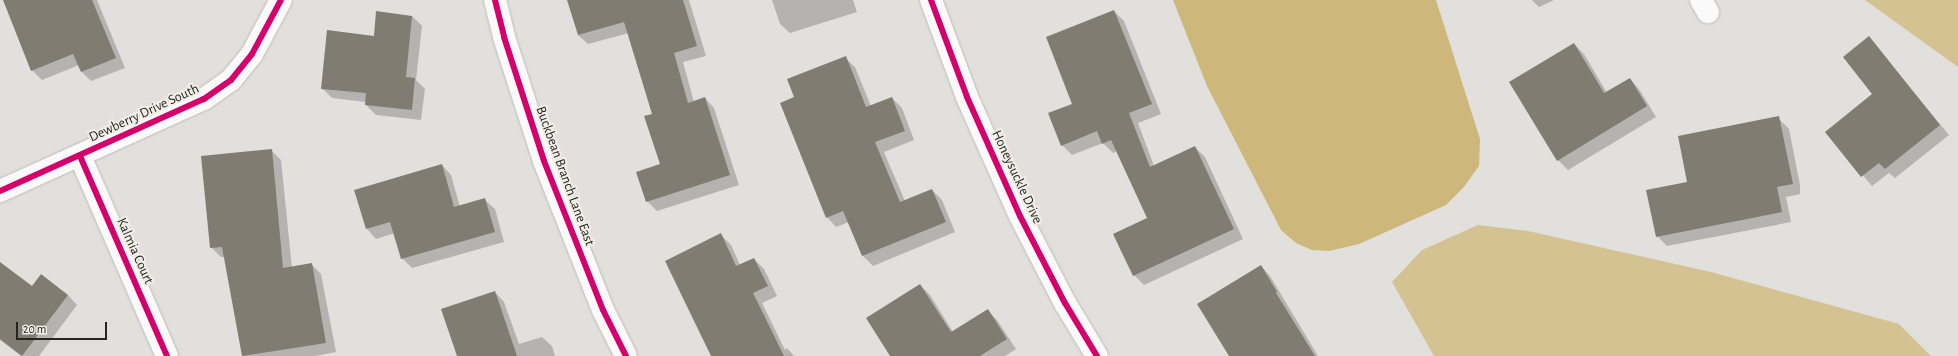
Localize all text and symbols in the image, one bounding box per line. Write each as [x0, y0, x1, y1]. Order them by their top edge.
street label: Dewberry Drive South [86, 80, 202, 146]
street label: Buckbean Branch Lane East [532, 104, 598, 248]
street label: Honeysuckle Drive [988, 128, 1046, 226]
street label: Kalmia Court [113, 215, 157, 287]
scale bar [18, 314, 109, 340]
text: 20 m [23, 323, 46, 335]

